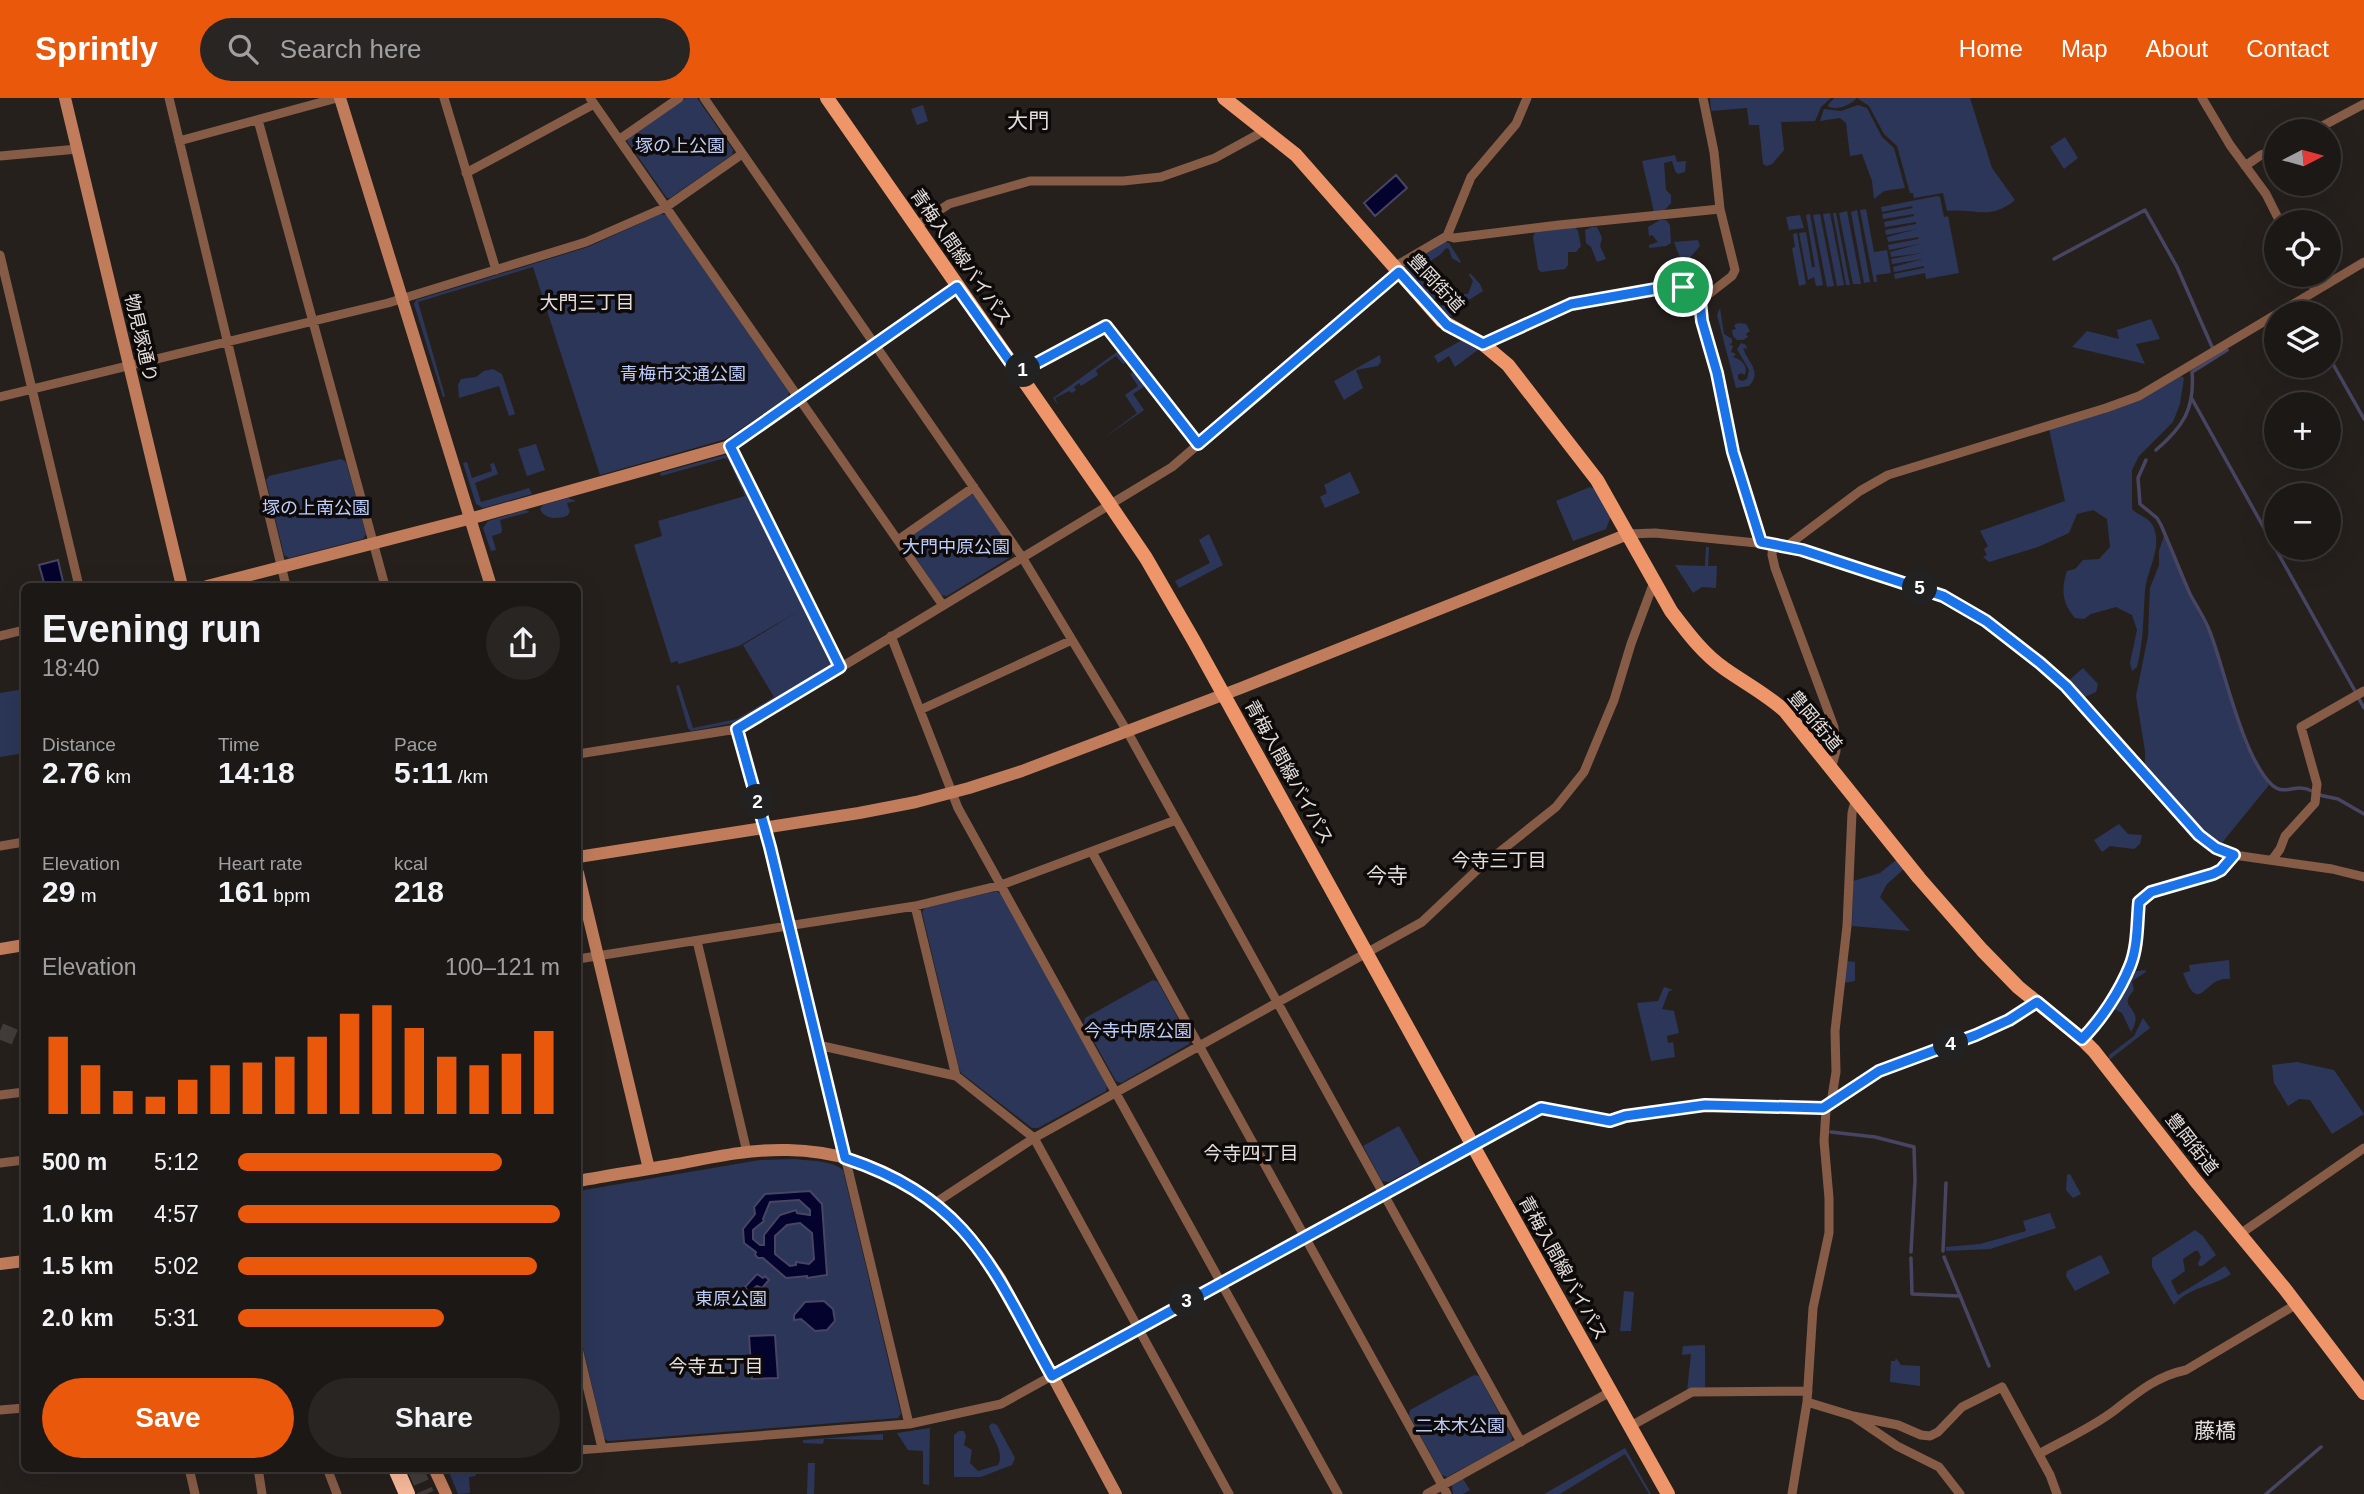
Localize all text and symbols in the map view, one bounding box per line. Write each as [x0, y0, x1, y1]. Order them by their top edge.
search box [200, 18, 690, 81]
text: Sprintly [35, 30, 158, 67]
icon: search [224, 30, 262, 68]
text: Search here [280, 34, 422, 64]
text: Home [1959, 35, 2023, 62]
text: Map [2061, 35, 2108, 62]
text: About [2146, 35, 2208, 62]
text: Contact [2246, 35, 2329, 62]
district label: 大門 [1007, 109, 1049, 132]
north arrow [2264, 119, 2342, 196]
map controls [2264, 119, 2341, 560]
park label: 塚の上公園 [635, 136, 725, 156]
street label: 青梅入間線バイパス [906, 185, 1016, 329]
button: locate [2264, 210, 2341, 287]
street label: 豊岡街道 [1404, 250, 1468, 316]
pin [1653, 257, 1713, 317]
icon: arrive [1664, 268, 1702, 306]
street label: 物見塚通り [121, 292, 161, 384]
district label: 大門三丁目 [539, 292, 635, 313]
button: layers [2264, 301, 2341, 378]
pin: 1 [1006, 352, 1040, 388]
text: 1 [1017, 359, 1028, 380]
park label: 青梅市交通公園 [620, 364, 746, 384]
button: + [2264, 392, 2341, 469]
button: − [2264, 483, 2341, 560]
park label: 塚の上南公園 [262, 498, 370, 518]
park label: 大門中原公園 [902, 537, 1010, 557]
pin: 5 [1902, 570, 1938, 606]
text: 5 [1914, 577, 1925, 598]
button: share [486, 606, 560, 680]
text: Evening run [42, 608, 262, 650]
text: 18:40 [42, 655, 100, 681]
street label: 豊岡街道 [1784, 687, 1846, 755]
street label: 青梅入間線バイパス [1241, 696, 1337, 848]
text: Distance [42, 734, 116, 755]
text: Time [218, 734, 260, 755]
text: Pace [394, 734, 437, 755]
text: 2.76 [42, 756, 100, 789]
text: 14:18 [218, 756, 295, 789]
text: 5:11 [394, 756, 452, 789]
text: km [100, 766, 131, 787]
text: /km [452, 766, 488, 787]
pin: 2 [740, 784, 776, 820]
text: 2 [752, 791, 763, 812]
district label: 今寺三丁目 [1451, 850, 1547, 871]
text: Elevation [42, 853, 120, 874]
text: Heart rate [218, 853, 302, 874]
text: kcal [394, 853, 428, 874]
district label: 今寺 [1366, 864, 1408, 887]
text: 29 [42, 875, 75, 908]
text: 161 [218, 875, 268, 908]
text: 218 [394, 875, 444, 908]
text: m [75, 885, 96, 906]
text: bpm [268, 885, 310, 906]
text: Elevation [42, 954, 137, 980]
text: 100–121 m [445, 954, 560, 980]
park label: 今寺中原公園 [1084, 1021, 1192, 1041]
pin: 4 [1934, 1026, 1968, 1062]
text: 4 [1945, 1033, 1956, 1054]
street label: 豊岡街道 [2162, 1109, 2222, 1179]
district label: 今寺四丁目 [1203, 1143, 1299, 1164]
text: 500 m [42, 1149, 107, 1175]
text: 5:12 [154, 1149, 199, 1175]
street label: 青梅入間線バイパス [1515, 1192, 1611, 1344]
text: 1.0 km [42, 1201, 114, 1227]
text: 4:57 [154, 1201, 199, 1227]
text: 1.5 km [42, 1253, 114, 1279]
text: 5:02 [154, 1253, 199, 1279]
pin: 3 [1170, 1284, 1204, 1318]
park label: 東原公園 [695, 1289, 767, 1309]
text: 3 [1181, 1290, 1192, 1311]
text: 2.0 km [42, 1305, 114, 1331]
text: 5:31 [154, 1305, 199, 1331]
district label: 今寺五丁目 [668, 1356, 764, 1377]
button: Save [42, 1378, 294, 1458]
button: Share [308, 1378, 560, 1458]
park label: 二本木公園 [1415, 1416, 1505, 1436]
district label: 藤橋 [2194, 1419, 2236, 1442]

